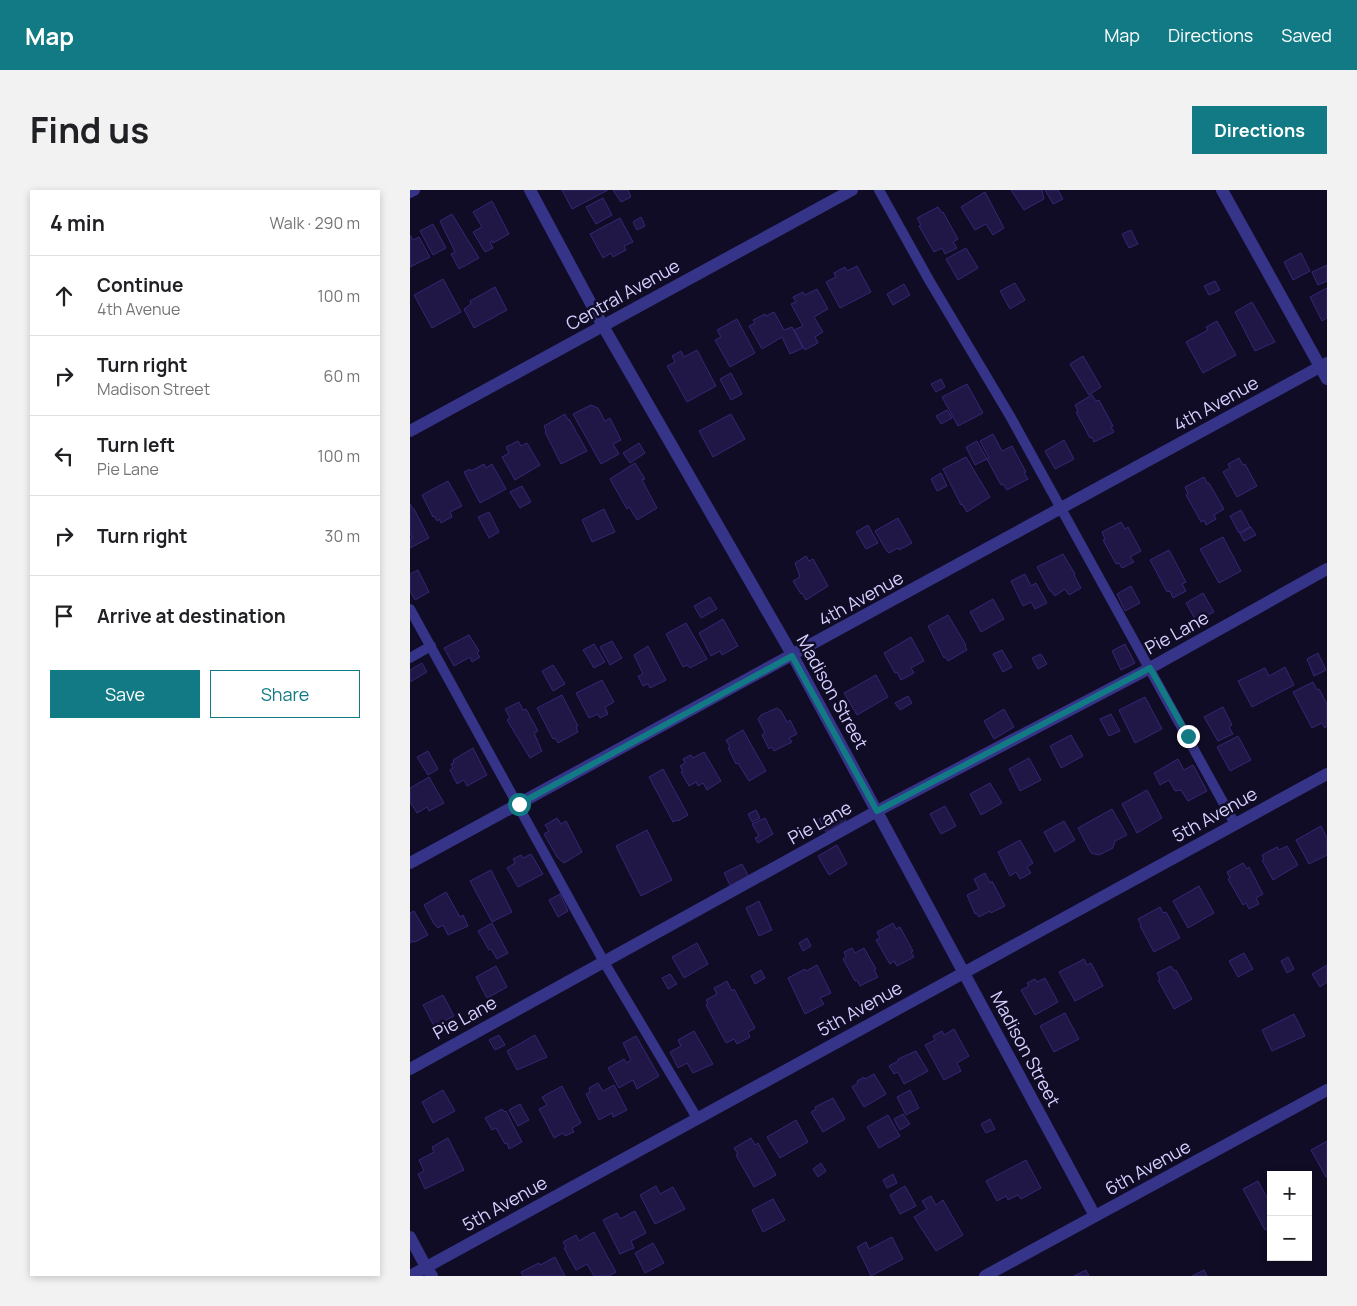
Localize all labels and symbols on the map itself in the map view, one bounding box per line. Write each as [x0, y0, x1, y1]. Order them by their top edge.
street label: Central Avenue [561, 253, 684, 335]
street label: 4th Avenue [1169, 370, 1262, 436]
street label: 4th Avenue [814, 565, 907, 631]
street label: Pie Lane [1140, 605, 1213, 659]
street label: Madison Street [792, 630, 874, 753]
route end [1177, 725, 1200, 748]
street label: 5th Avenue [1168, 781, 1261, 847]
route start [508, 793, 531, 816]
street label: Pie Lane [783, 795, 856, 849]
street label: 5th Avenue [813, 975, 906, 1041]
street label: Madison Street [985, 987, 1066, 1110]
street label: Pie Lane [428, 990, 501, 1044]
street label: 6th Avenue [1100, 1134, 1195, 1200]
street label: 5th Avenue [458, 1170, 551, 1236]

